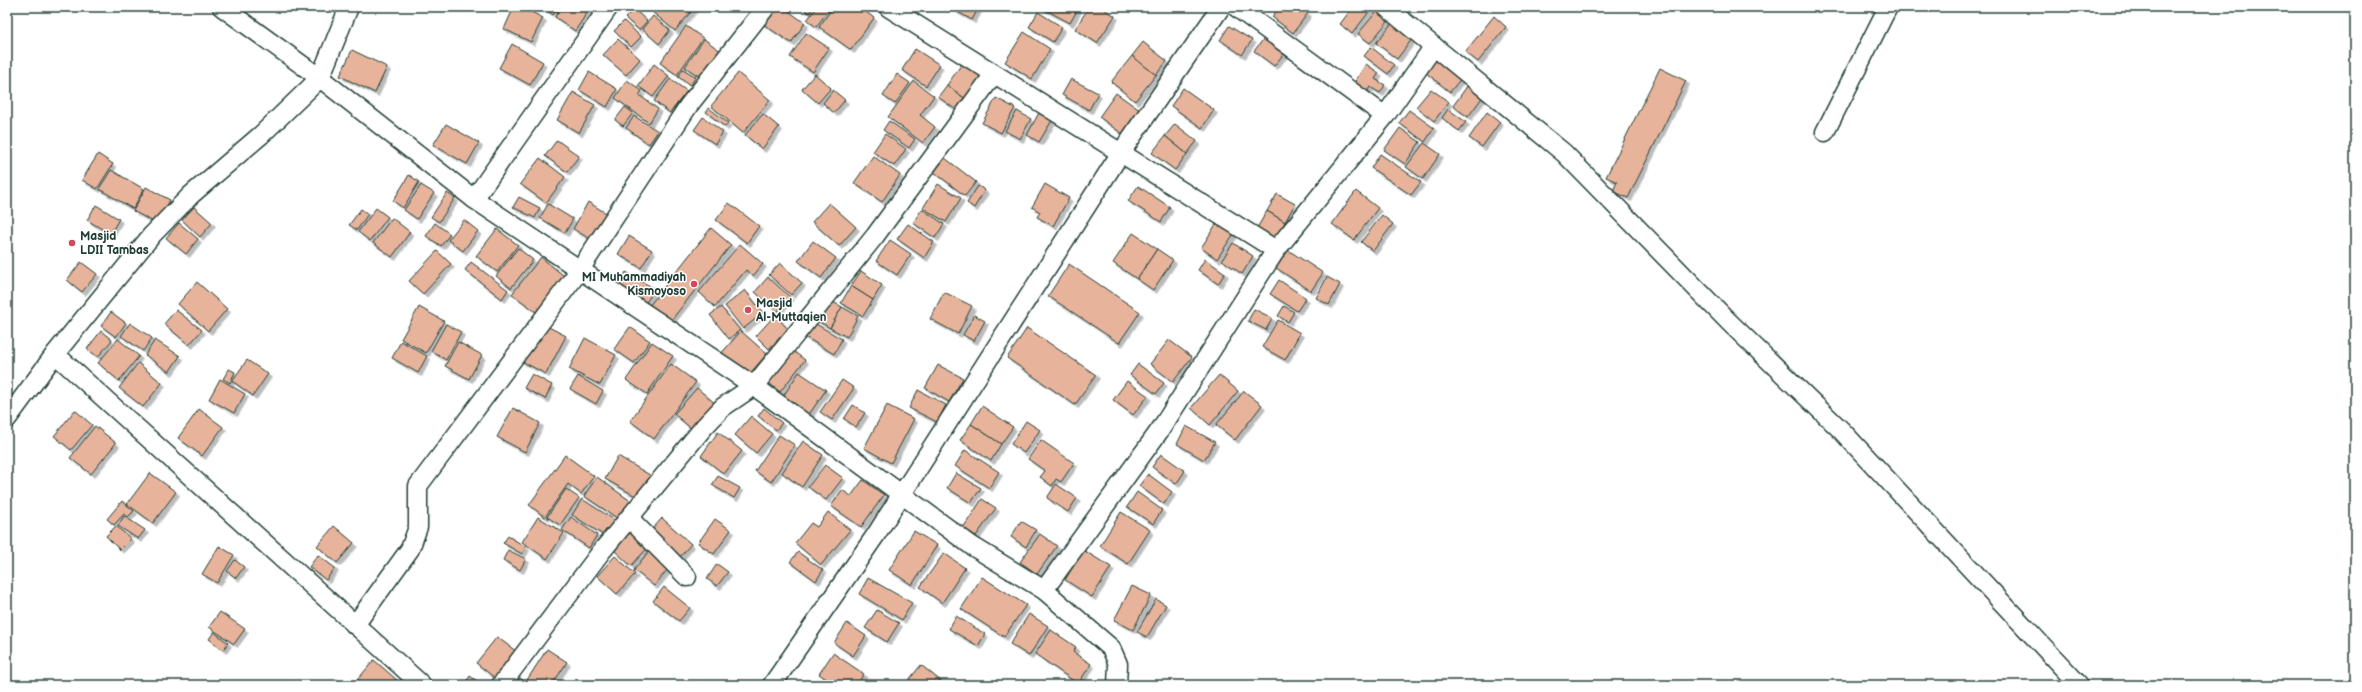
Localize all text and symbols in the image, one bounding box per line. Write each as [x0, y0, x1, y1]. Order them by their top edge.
place label: Masjid LDII Tambas [80, 229, 149, 258]
marker: Masjid LDII Tambas [67, 238, 77, 248]
place label: MI Muhammadiyah Kismoyoso [582, 270, 686, 299]
marker: MI Muhammadiyah Kismoyoso [689, 279, 699, 289]
place label: Masjid Al-Muttaqien [755, 296, 827, 325]
marker: Masjid Al-Muttaqien [743, 305, 753, 315]

